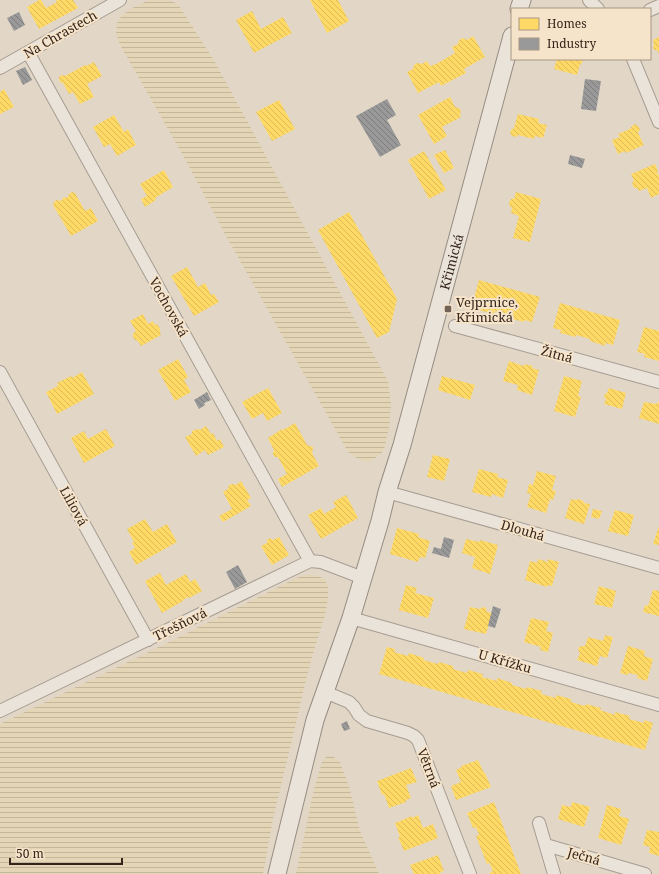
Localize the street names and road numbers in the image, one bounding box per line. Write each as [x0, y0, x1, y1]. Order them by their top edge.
street label: Na Chrastech [20, 6, 100, 62]
street label: Křimická [435, 232, 467, 292]
street label: Vochovská [145, 274, 193, 340]
street label: Žitná [539, 341, 575, 367]
street label: Liliová [56, 483, 92, 529]
street label: Dlouhá [499, 515, 547, 545]
street label: Třešňová [150, 603, 210, 645]
street label: U Křížku [476, 645, 534, 677]
street label: Větrná [413, 745, 445, 791]
street label: Ječná [564, 842, 603, 869]

